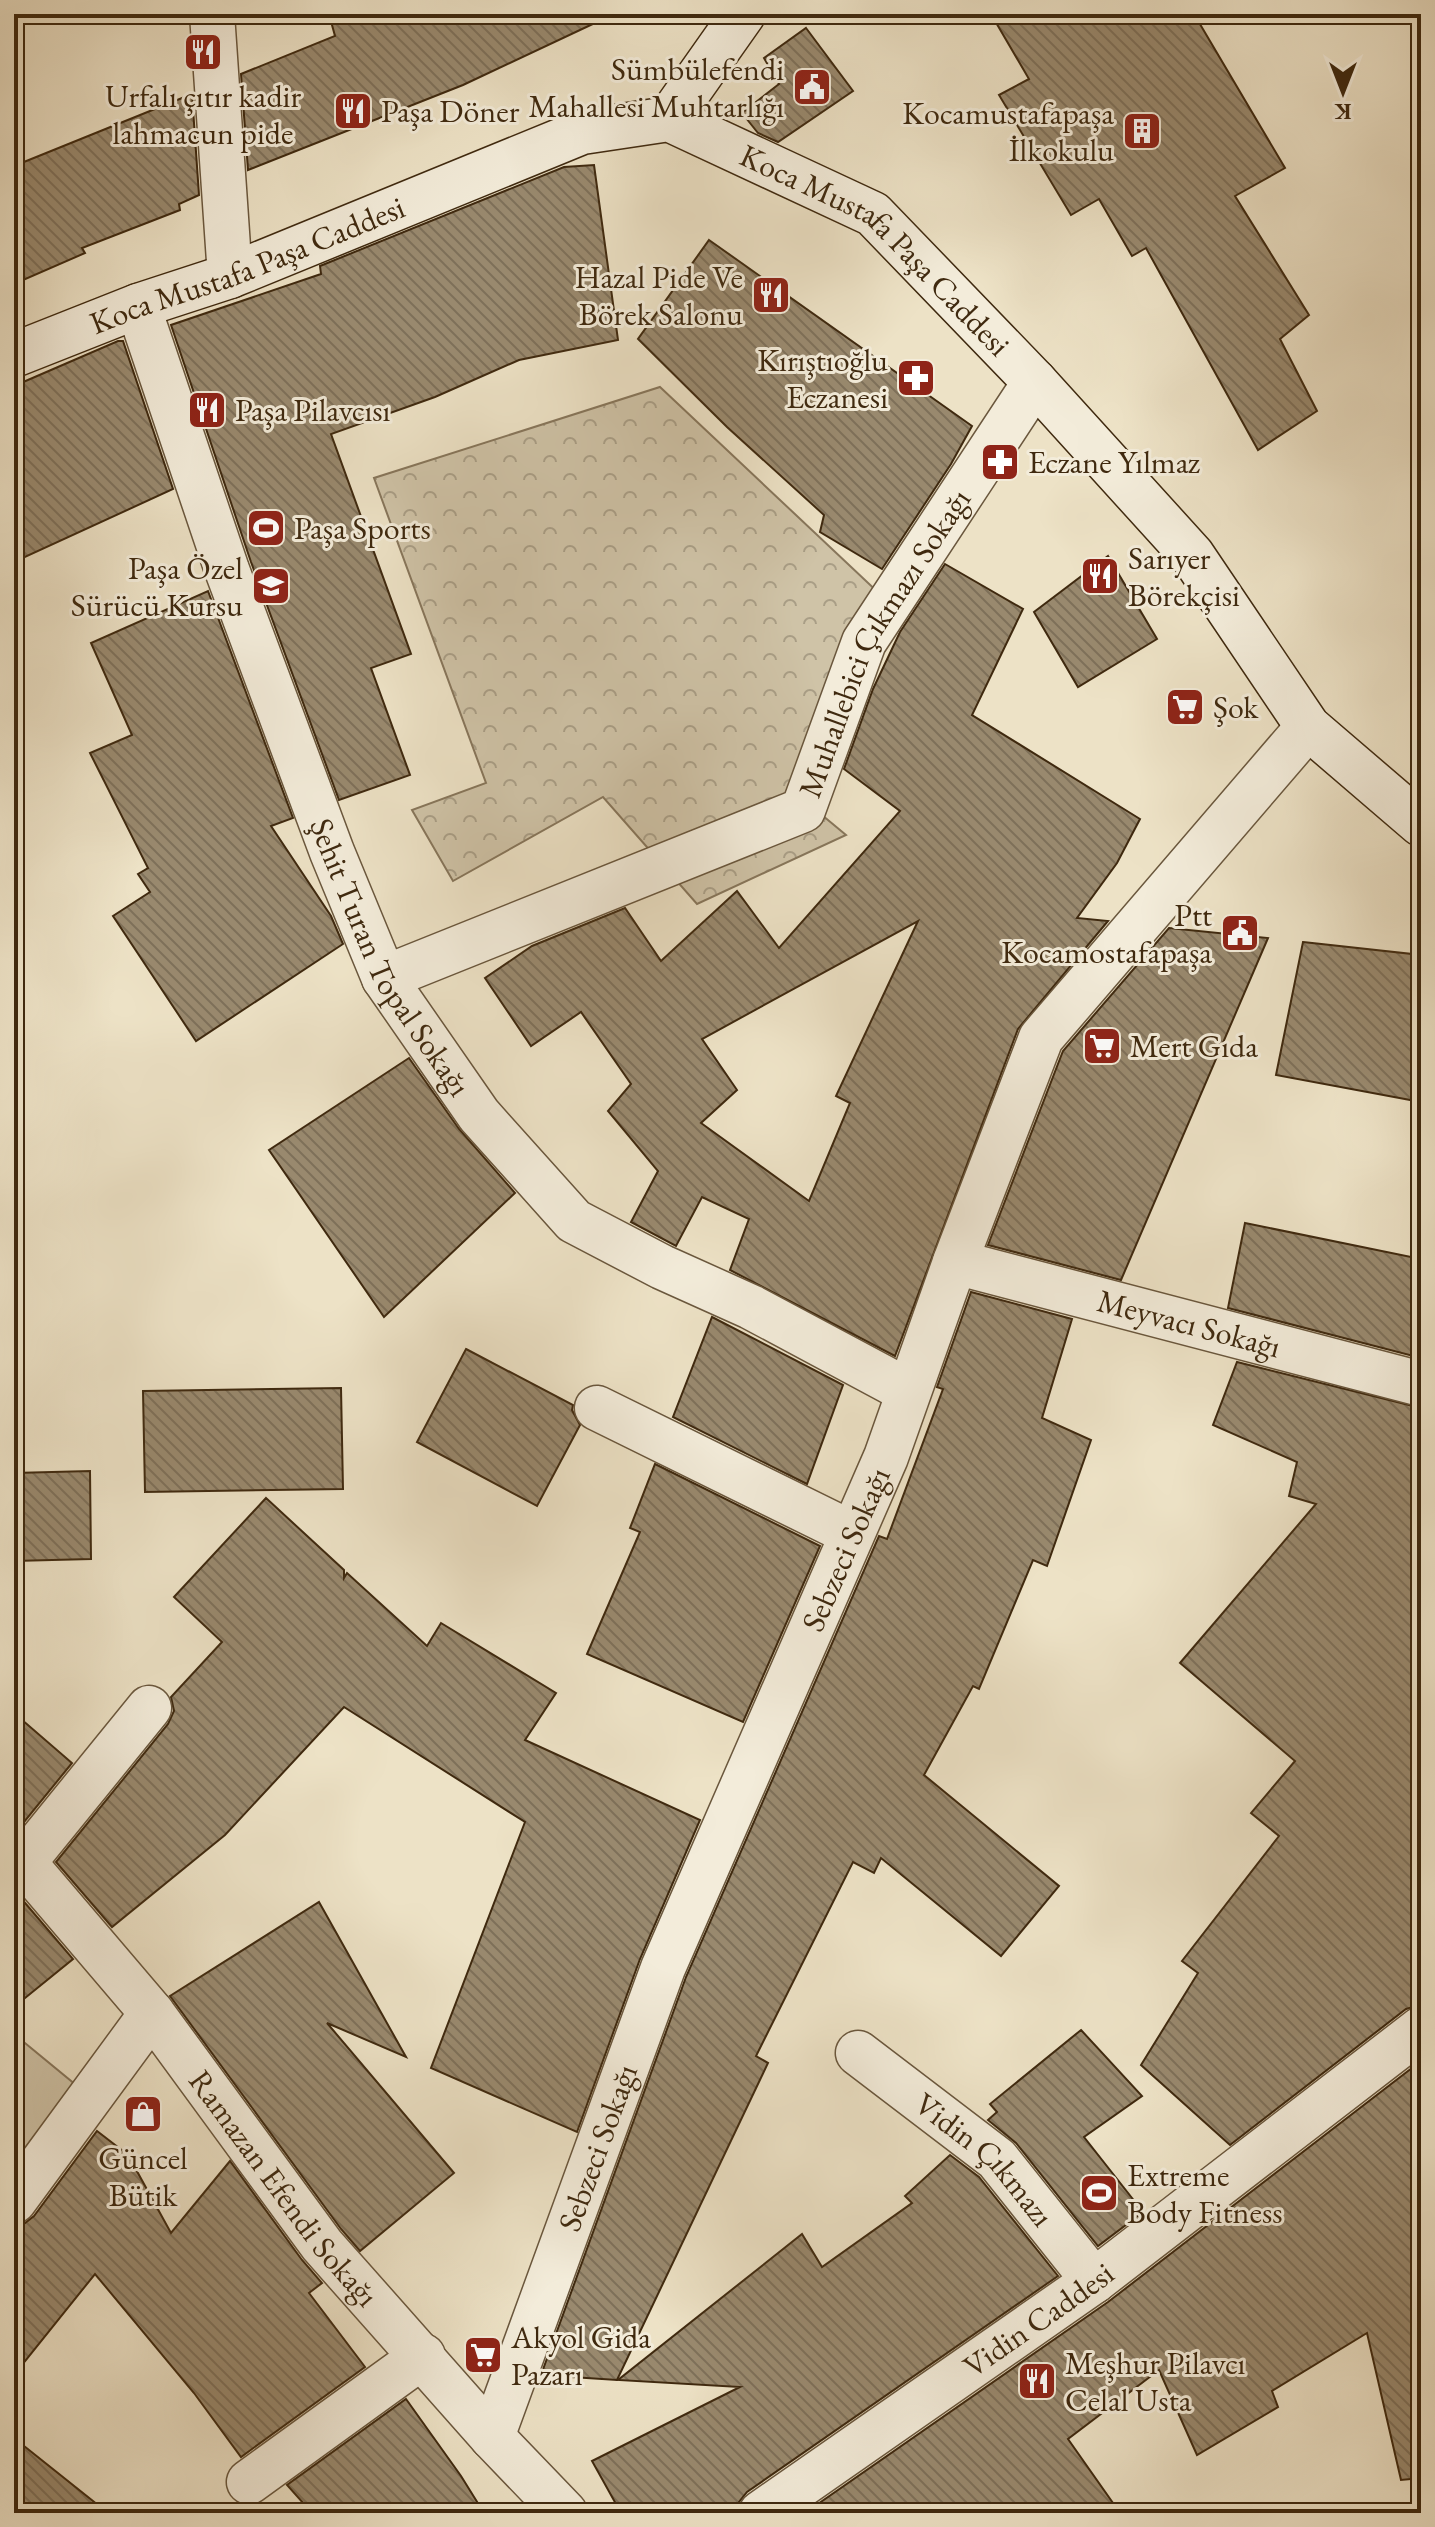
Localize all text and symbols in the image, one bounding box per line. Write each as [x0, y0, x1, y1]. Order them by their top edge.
restaurant icon: Urfalı çıtır kadir lahmacun pide [182, 31, 224, 73]
place label: Sümbülefendi Mahallesi Muhtarlığı [528, 48, 784, 127]
north arrow [1303, 52, 1383, 132]
public building icon: Sümbülefendi Mahallesi Muhtarlığı [791, 66, 833, 108]
place label: Urfalı çıtır kadir lahmacun pide [105, 75, 301, 154]
restaurant icon: Paşa Döner [332, 90, 374, 132]
place label: Paşa Döner [381, 90, 520, 132]
place label: Kocamustafapaşa İlkokulu [902, 92, 1114, 171]
text: K [1334, 97, 1351, 126]
building icon: Kocamustafapaşa İlkokulu [1121, 110, 1163, 152]
street label: Koca Mustafa Paşa Caddesi [733, 134, 1020, 365]
street label: Koca Mustafa Paşa Caddesi [84, 186, 411, 344]
place label: Hazal Pide Ve Börek Salonu [575, 256, 743, 335]
restaurant icon: Hazal Pide Ve Börek Salonu [750, 274, 792, 316]
place label: Kırıştıoğlu Eczanesi [757, 339, 888, 418]
pharmacy icon: Kırıştıoğlu Eczanesi [895, 357, 937, 399]
restaurant icon: Paşa Pilavcısı [186, 389, 228, 431]
place label: Paşa Pilavcısı [235, 389, 391, 431]
pharmacy icon: Eczane Yılmaz [979, 441, 1021, 483]
place label: Eczane Yılmaz [1028, 441, 1200, 483]
street label: Muhallebici Çıkmazı Sokağı [788, 480, 980, 803]
sports icon: Paşa Sports [245, 507, 287, 549]
place label: Paşa Sports [294, 507, 431, 549]
place label: Sarıyer Börekçisi [1128, 537, 1240, 616]
place label: Paşa Özel Sürücü Kursu [71, 547, 243, 626]
restaurant icon: Sarıyer Börekçisi [1079, 555, 1121, 597]
school or university icon: Paşa Özel Sürücü Kursu [250, 565, 292, 607]
supermarket icon: Şok [1164, 686, 1206, 728]
place label: Şok [1213, 686, 1259, 728]
street label: Şehit Turan Topal Sokağı [300, 812, 481, 1104]
place label: Ptt Kocamostafapaşa [1001, 894, 1212, 973]
public building icon: Ptt Kocamostafapaşa [1219, 912, 1261, 954]
supermarket icon: Mert Gıda [1081, 1025, 1123, 1067]
place label: Mert Gıda [1130, 1025, 1258, 1067]
street label: Meyvacı Sokağı [1093, 1279, 1285, 1367]
street label: Sebzeci Sokağı [792, 1461, 900, 1638]
street label: Sebzeci Sokağı [548, 2058, 647, 2237]
street label: Ramazan Efendi Sokağı [180, 2061, 388, 2316]
street label: Vidin Çıkmazı [906, 2083, 1064, 2235]
shop icon: Güncel Bütik [122, 2093, 164, 2135]
place label: Güncel Bütik [98, 2137, 188, 2216]
place label: Extreme Body Fitness [1127, 2154, 1283, 2233]
sports icon: Extreme Body Fitness [1078, 2172, 1120, 2214]
street label: Vidin Caddesi [955, 2252, 1122, 2387]
place label: Akyol Gida Pazarı [510, 2316, 651, 2395]
supermarket icon: Akyol Gida Pazarı [462, 2334, 504, 2376]
place label: Meşhur Pilavcı Celal Usta [1065, 2342, 1246, 2421]
restaurant icon: Meşhur Pilavcı Celal Usta [1016, 2360, 1058, 2402]

